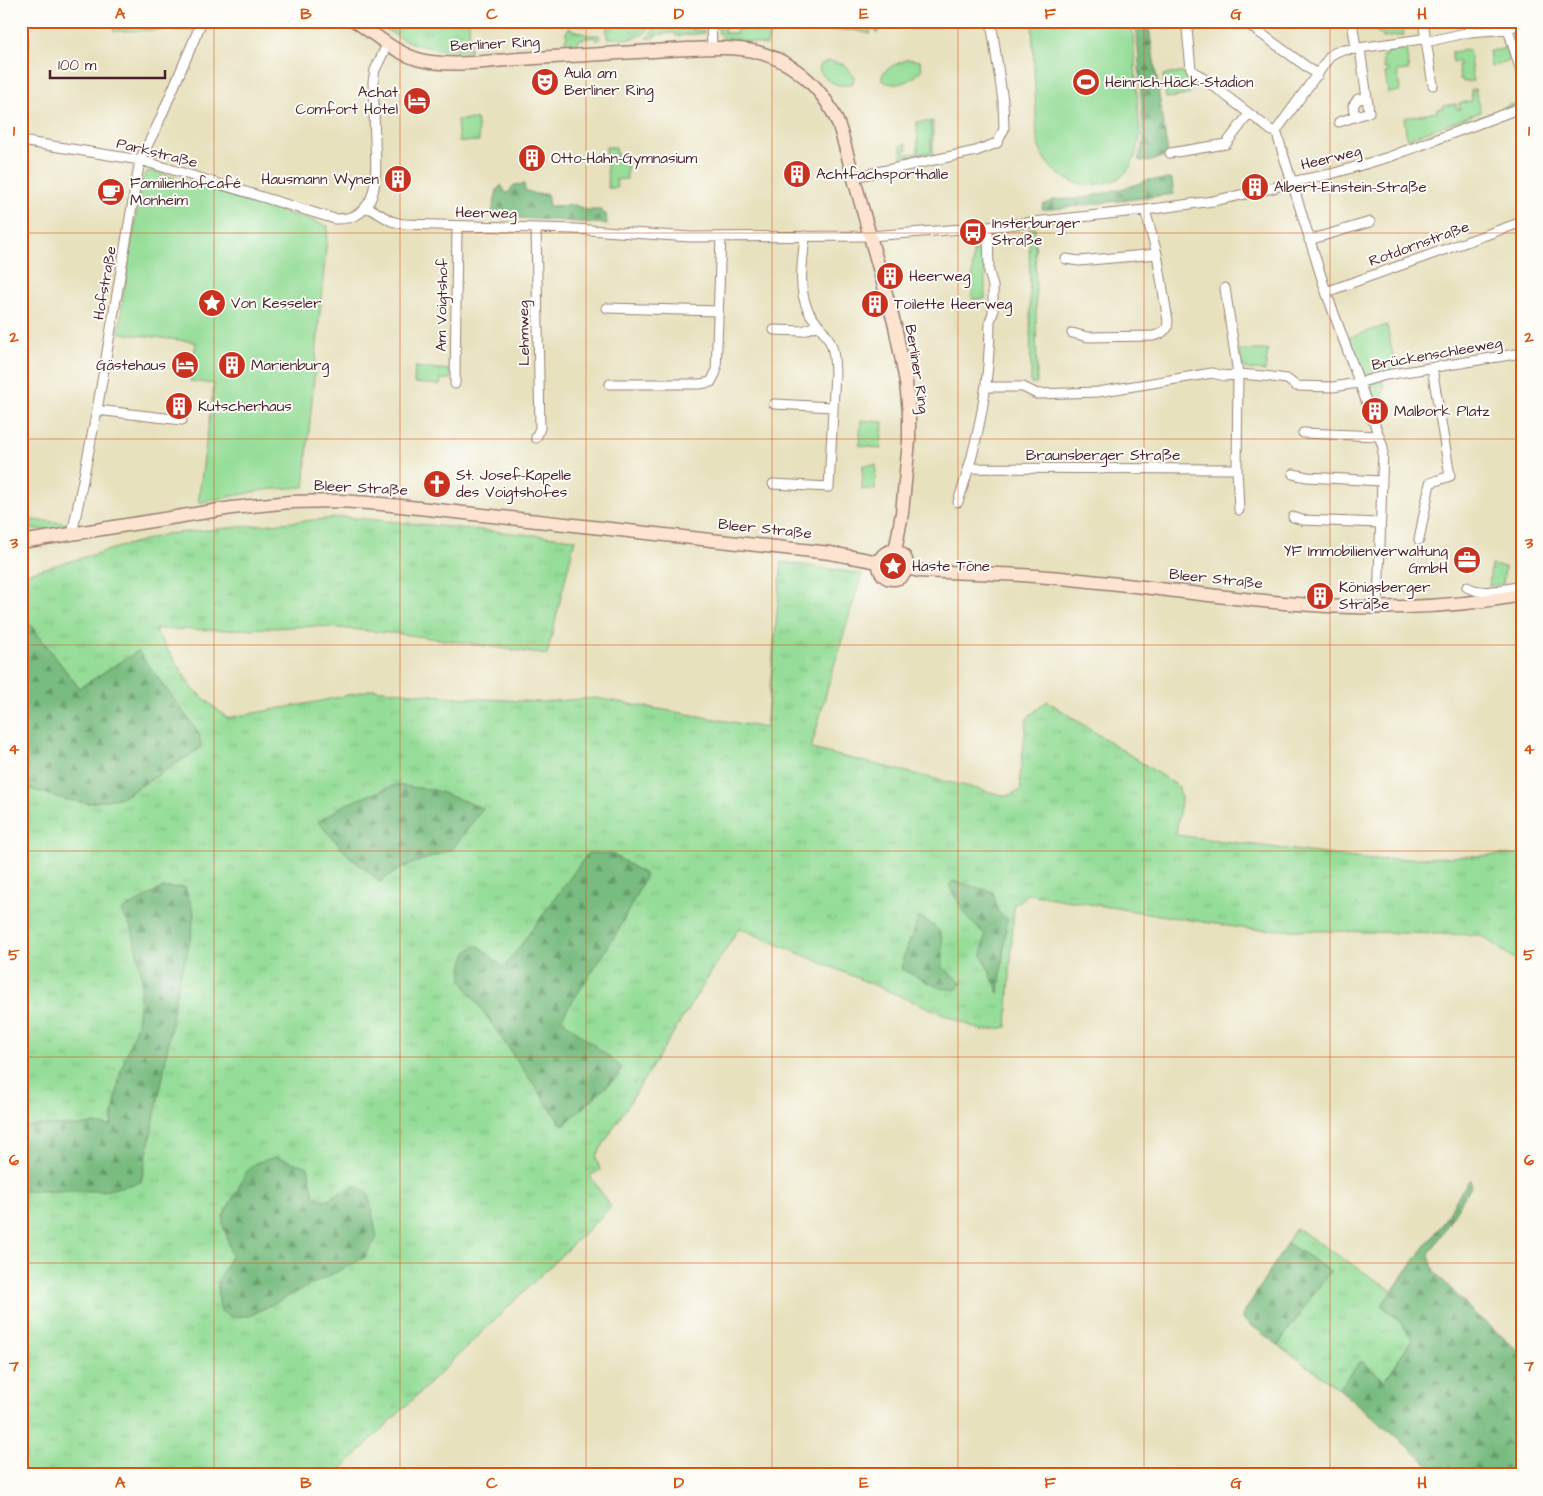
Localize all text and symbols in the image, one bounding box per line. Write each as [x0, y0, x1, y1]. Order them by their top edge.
text: A [115, 3, 126, 25]
text: B [300, 3, 312, 25]
text: C [486, 3, 498, 25]
text: D [674, 3, 685, 25]
text: E [859, 3, 869, 25]
text: F [1044, 3, 1056, 25]
text: G [1230, 3, 1242, 25]
text: H [1417, 3, 1427, 25]
street label: Berliner Ring [450, 31, 541, 58]
scale bar [50, 48, 165, 80]
text: 100 m [58, 55, 97, 76]
place label: Aula am Berliner Ring [564, 63, 654, 102]
theatre icon: Aula am Berliner Ring [530, 67, 560, 97]
sports icon: Heinrich-Häck-Stadion [1071, 67, 1101, 97]
place label: Heinrich-Häck-Stadion [1105, 72, 1254, 93]
place label: Achat Comfort Hotel [296, 82, 398, 120]
hotel icon: Achat Comfort Hotel [402, 86, 432, 116]
text: 1 [13, 120, 16, 142]
text: 1 [1528, 120, 1531, 142]
street label: Parkstraße [114, 133, 200, 173]
street label: Heerweg [1299, 140, 1364, 177]
building icon: Otto-Hahn-Gymnasium [517, 143, 547, 173]
place label: Otto-Hahn-Gymnasium [551, 148, 697, 170]
building icon: Achtfachsporthalle [782, 159, 812, 189]
building icon: Hausmann Wynen [383, 164, 413, 194]
place label: Achtfachsporthalle [816, 164, 949, 185]
place label: Hausmann Wynen [261, 169, 379, 191]
building icon: Albert-Einstein-Straße [1240, 172, 1270, 202]
place label: Familienhofcafé Monheim [130, 173, 241, 211]
cafe icon: Familienhofcafé Monheim [96, 177, 126, 207]
place label: Albert-Einstein-Straße [1274, 177, 1427, 198]
street label: Heerweg [455, 202, 517, 225]
place label: Insterburger Straße [992, 213, 1080, 251]
street label: Rotdornstraße [1366, 216, 1472, 272]
bus stop icon: Insterburger Straße [958, 217, 988, 247]
street label: Hofstraße [88, 244, 122, 322]
street label: Am Voigtshof [431, 258, 454, 352]
building icon: Heerweg [875, 261, 905, 291]
place label: Heerweg [909, 266, 971, 288]
place icon: Von Kesseler [197, 288, 227, 318]
building icon: Toilette Heerweg [860, 289, 890, 319]
place label: Von Kesseler [231, 293, 321, 314]
place label: Toilette Heerweg [894, 294, 1013, 316]
street label: Lehmweg [513, 300, 536, 366]
street label: Berliner Ring [899, 323, 934, 415]
text: 2 [8, 326, 19, 348]
text: 2 [1523, 326, 1534, 348]
street label: Brückenschleeweg [1370, 332, 1504, 377]
hotel icon: Gästehaus [170, 350, 200, 380]
building icon: Marienburg [217, 350, 247, 380]
place label: Gästehaus [96, 355, 166, 376]
place label: Marienburg [251, 355, 330, 377]
building icon: Kutscherhaus [164, 391, 194, 421]
place label: Kutscherhaus [198, 396, 292, 417]
building icon: Malbork Platz [1360, 396, 1390, 426]
place label: Malbork Platz [1394, 401, 1490, 422]
street label: Braunsberger Straße [1026, 445, 1180, 467]
place label: St. Josef-Kapelle des Voigtshofes [456, 465, 571, 504]
church icon: St. Josef-Kapelle des Voigtshofes [422, 469, 452, 499]
street label: Bleer Straße [314, 475, 408, 501]
street label: Bleer Straße [717, 514, 813, 544]
text: 3 [9, 532, 19, 554]
text: 3 [1524, 532, 1534, 554]
place label: YF Immobilienverwaltung GmbH [1283, 541, 1448, 579]
office icon: YF Immobilienverwaltung GmbH [1452, 545, 1482, 575]
place icon: Haste Töne [878, 551, 908, 581]
place label: Haste Töne [912, 556, 990, 577]
street label: Bleer Straße [1168, 564, 1264, 594]
place label: Königsberger Straße [1339, 577, 1431, 615]
building icon: Königsberger Straße [1305, 581, 1335, 611]
text: 4 [9, 738, 20, 760]
text: 4 [1524, 738, 1535, 760]
text: 5 [8, 944, 20, 966]
text: 5 [1523, 944, 1535, 966]
text: 6 [9, 1149, 19, 1171]
text: 6 [1524, 1149, 1534, 1171]
text: 7 [8, 1355, 19, 1377]
text: 7 [1523, 1355, 1534, 1377]
text: A [115, 1472, 126, 1494]
text: B [300, 1472, 312, 1494]
text: C [486, 1472, 498, 1494]
text: D [674, 1472, 685, 1494]
text: E [859, 1472, 869, 1494]
text: F [1044, 1472, 1056, 1494]
text: G [1230, 1472, 1242, 1494]
text: H [1417, 1472, 1427, 1494]

